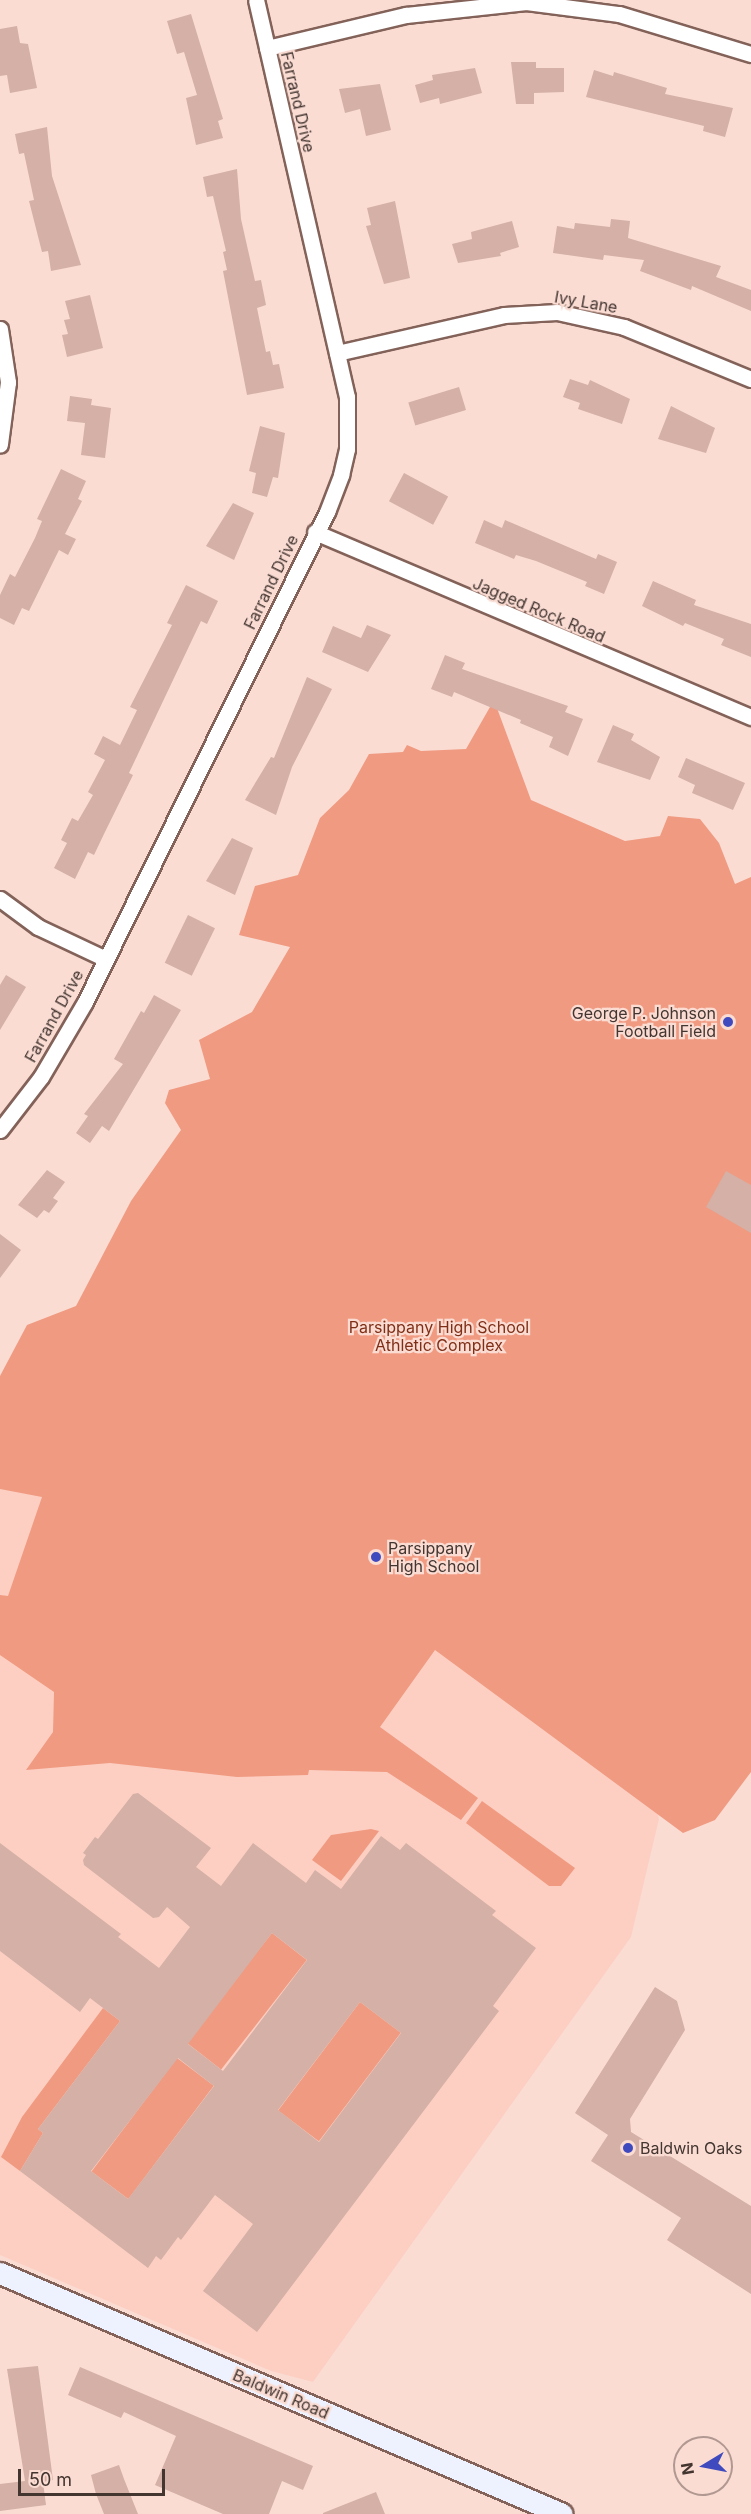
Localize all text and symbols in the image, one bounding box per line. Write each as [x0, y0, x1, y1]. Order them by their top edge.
street label: Farrand Drive [277, 50, 319, 154]
street label: Ivy Lane [553, 287, 619, 317]
street label: Farrand Drive [240, 532, 302, 632]
street label: Jagged Rock Road [470, 573, 608, 647]
street label: Farrand Drive [21, 966, 87, 1066]
place label: George P. Johnson Football Field [572, 1003, 716, 1041]
marker: George P. Johnson Football Field [721, 1015, 735, 1029]
park label: Parsippany High School Athletic Complex [349, 1317, 529, 1355]
place label: Parsippany High School [388, 1538, 479, 1576]
marker: Parsippany High School [369, 1550, 383, 1564]
place label: Baldwin Oaks [640, 2138, 742, 2158]
marker: Baldwin Oaks [621, 2141, 635, 2155]
street label: Baldwin Road [230, 2365, 332, 2423]
north arrow [673, 2436, 733, 2496]
scale bar [21, 2457, 168, 2495]
text: N [676, 2461, 698, 2477]
text: 50 m [29, 2469, 72, 2490]

